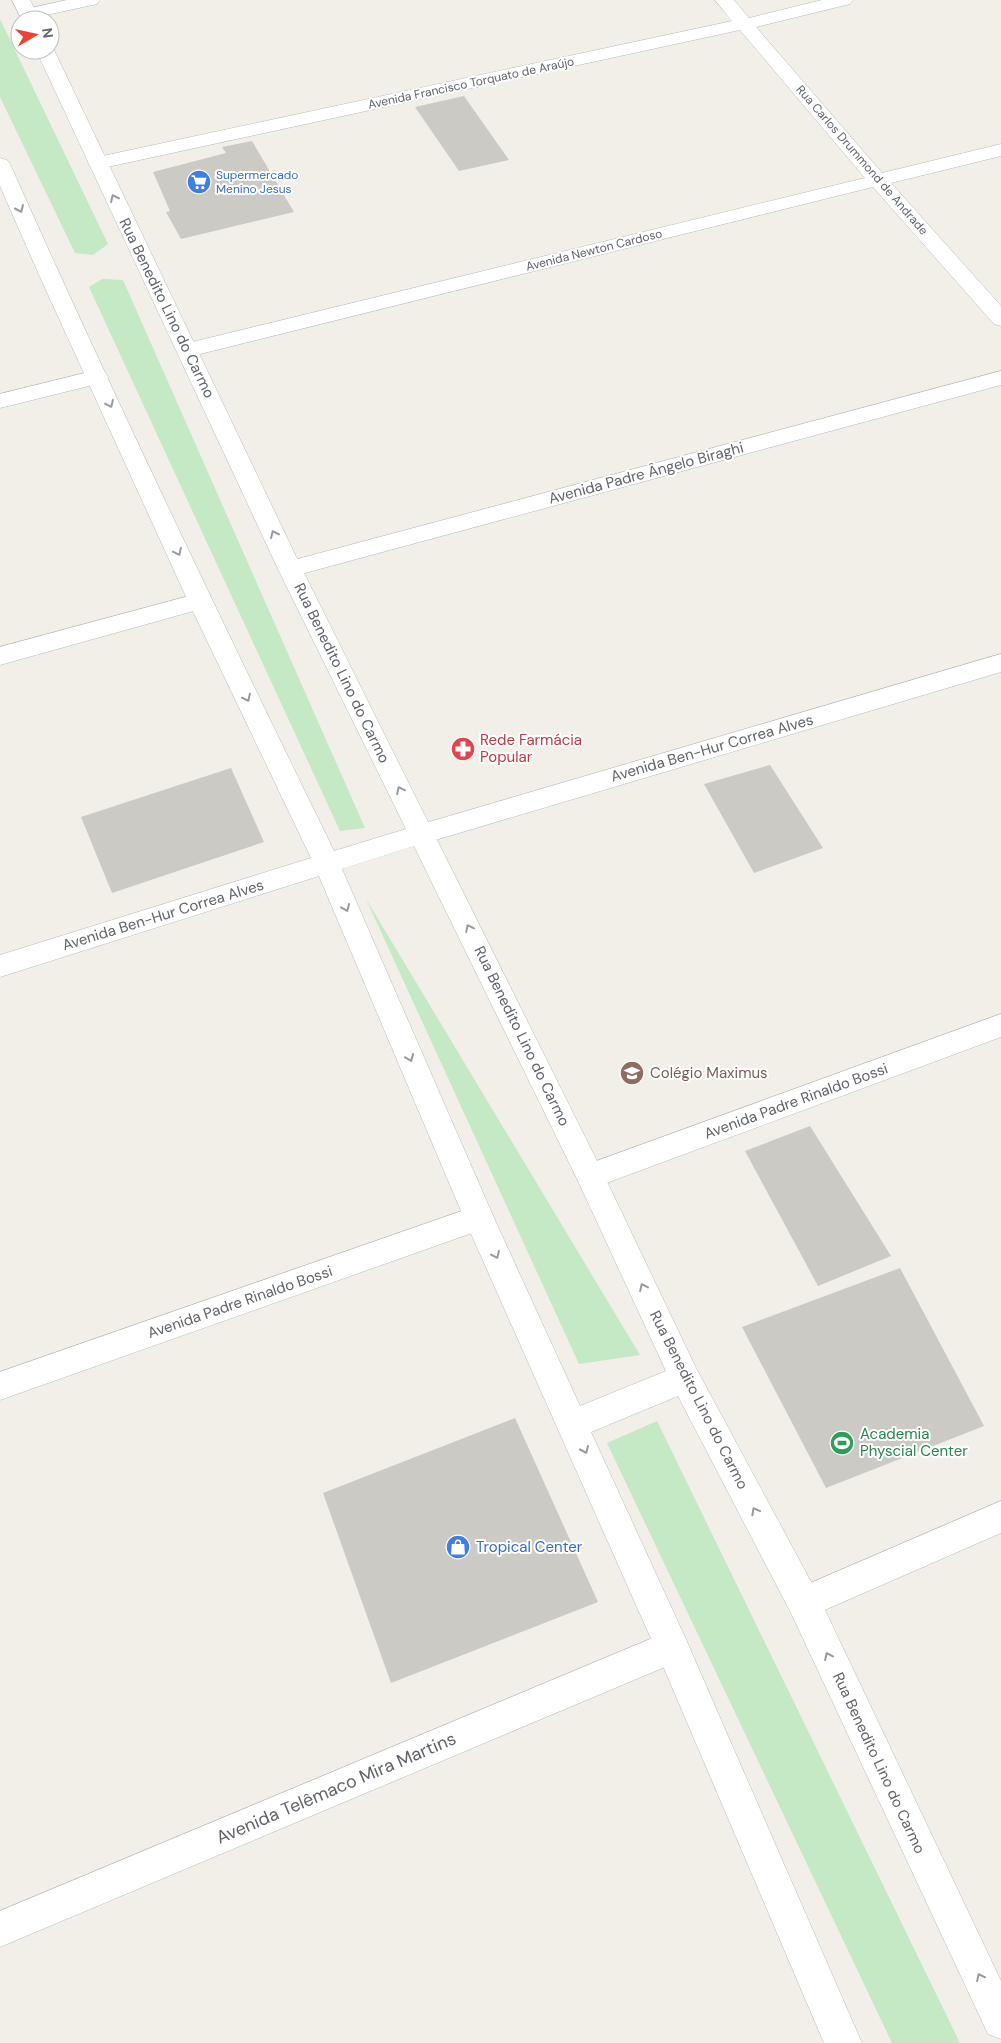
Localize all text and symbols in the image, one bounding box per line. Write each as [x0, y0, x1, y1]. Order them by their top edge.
north arrow [10, 10, 60, 60]
text: N [38, 27, 58, 39]
street label: Avenida Francisco Torquato de Araújo [366, 53, 576, 113]
street label: Rua Carlos Drummond de Andrade [793, 82, 932, 238]
place label: Supermercado Menino Jesus [216, 167, 298, 197]
supermarket icon: Supermercado Menino Jesus [186, 169, 212, 195]
one-way arrow [110, 194, 121, 203]
one-way arrow [13, 204, 24, 213]
street label: Rua Benedito Lino do Carmo [115, 215, 219, 401]
street label: Avenida Newton Cardoso [524, 225, 664, 275]
one-way arrow [103, 399, 114, 408]
street label: Avenida Padre Ângelo Biraghi [546, 437, 746, 509]
one-way arrow [270, 530, 280, 539]
one-way arrow [171, 547, 182, 556]
street label: Rua Benedito Lino do Carmo [290, 580, 394, 766]
one-way arrow [241, 693, 251, 702]
street label: Avenida Ben-Hur Correa Alves [608, 709, 816, 787]
place label: Rede Farmácia Popular [480, 730, 582, 767]
pharmacy icon: Rede Farmácia Popular [450, 736, 476, 762]
one-way arrow [396, 786, 406, 795]
street label: Avenida Ben-Hur Correa Alves [60, 875, 266, 955]
one-way arrow [339, 903, 350, 912]
one-way arrow [465, 924, 475, 933]
street label: Rua Benedito Lino do Carmo [470, 943, 574, 1129]
one-way arrow [404, 1053, 415, 1062]
street label: Avenida Padre Rinaldo Bossi [701, 1058, 891, 1144]
school or university icon: Colégio Maximus [619, 1060, 645, 1086]
place label: Colégio Maximus [650, 1063, 768, 1083]
one-way arrow [490, 1250, 500, 1259]
street label: Avenida Padre Rinaldo Bossi [145, 1261, 335, 1343]
one-way arrow [639, 1284, 649, 1293]
street label: Rua Benedito Lino do Carmo [645, 1307, 753, 1493]
place label: Academia Physcial Center [860, 1424, 968, 1461]
sports icon: Academia Physcial Center [829, 1430, 855, 1456]
one-way arrow [578, 1445, 589, 1454]
one-way arrow [751, 1507, 761, 1516]
shop icon: Tropical Center [445, 1534, 471, 1560]
place label: Tropical Center [476, 1537, 583, 1557]
one-way arrow [824, 1652, 835, 1661]
street label: Rua Benedito Lino do Carmo [828, 1669, 930, 1857]
street label: Avenida Telêmaco Mira Martins [212, 1726, 460, 1850]
one-way arrow [976, 1973, 986, 1982]

